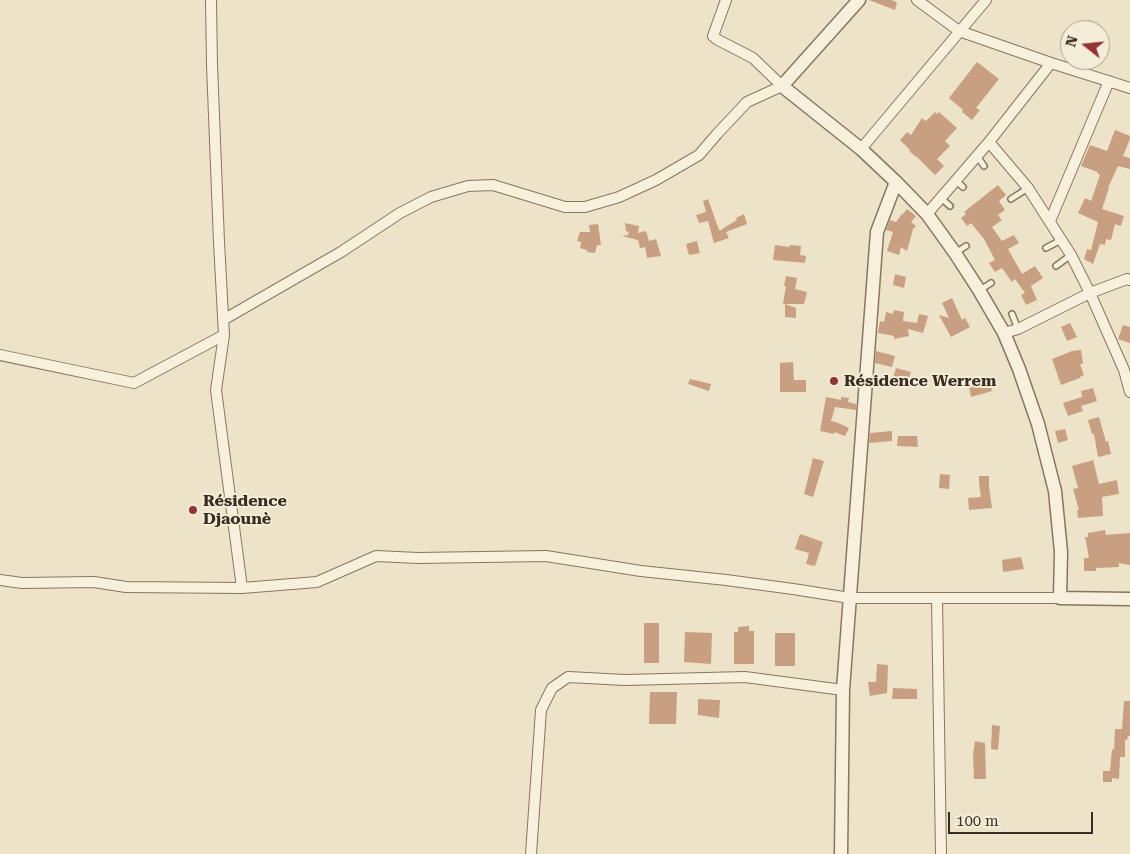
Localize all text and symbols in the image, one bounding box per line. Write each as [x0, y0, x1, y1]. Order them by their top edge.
north arrow [1060, 20, 1110, 70]
text: N [1062, 34, 1081, 49]
place label: Résidence Werrem [844, 371, 996, 391]
marker: Résidence Werrem [828, 375, 840, 387]
place label: Résidence Djaounè [203, 491, 287, 529]
marker: Résidence Djaounè [187, 504, 199, 516]
scale bar [950, 802, 1095, 834]
text: 100 m [956, 812, 999, 830]

